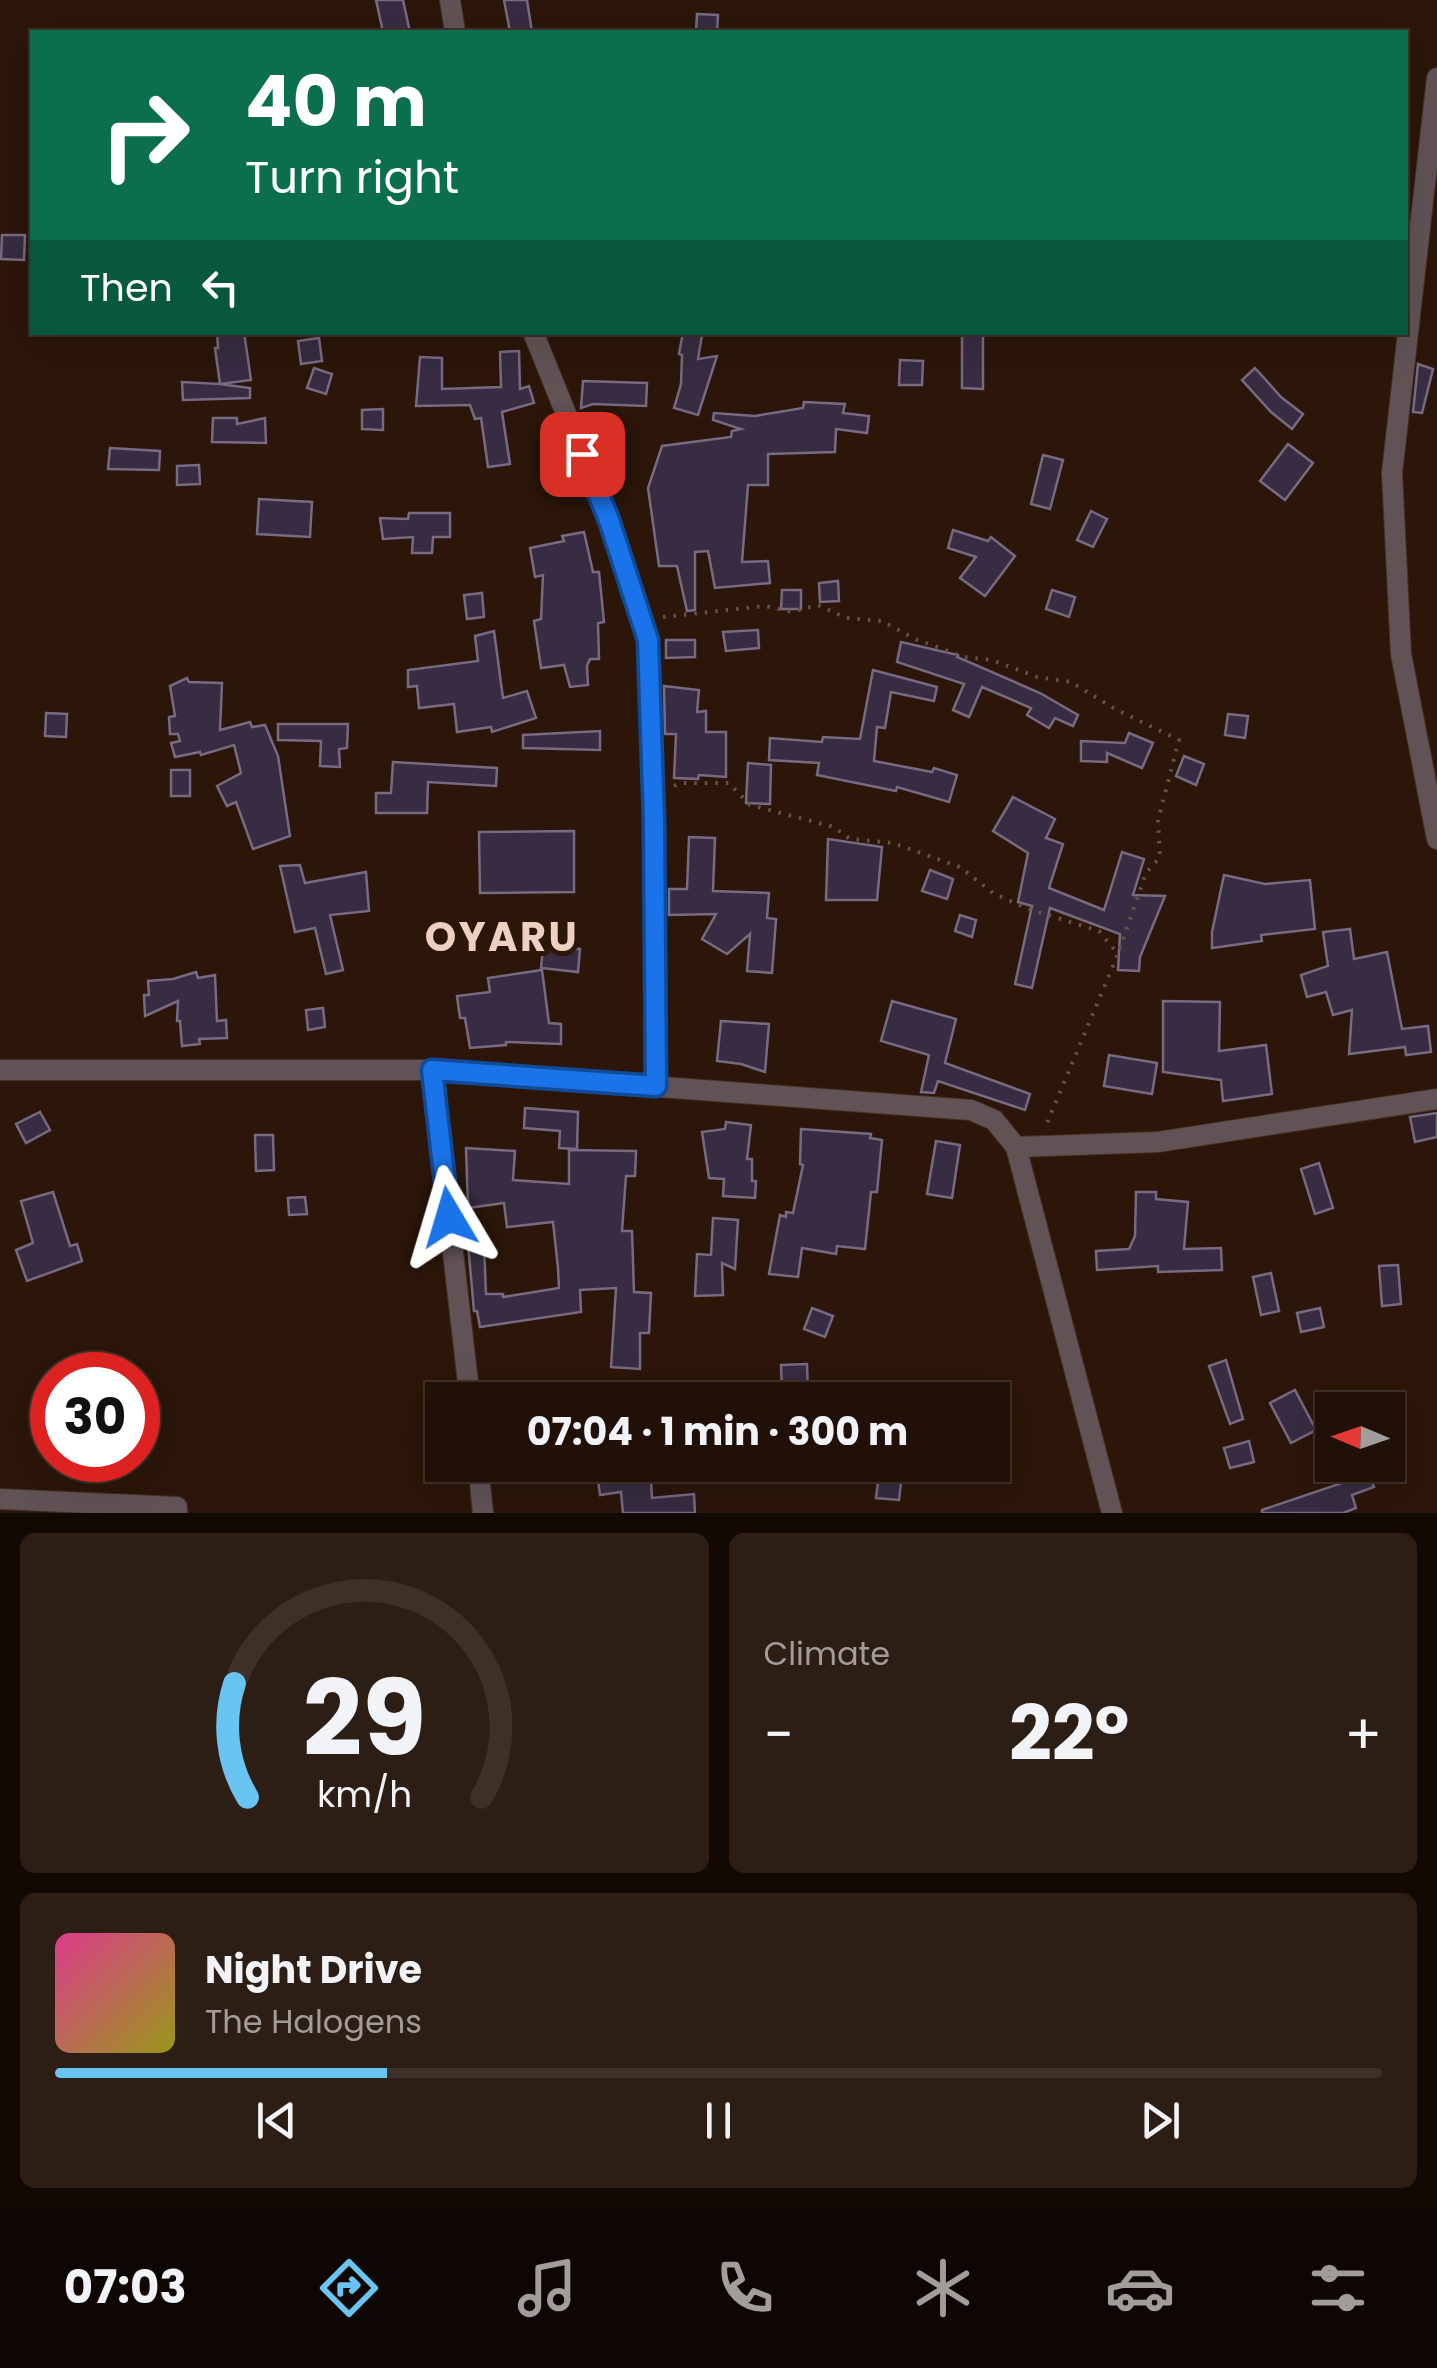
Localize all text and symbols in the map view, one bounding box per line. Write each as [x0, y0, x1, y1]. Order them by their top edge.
text: 40 m [245, 52, 427, 151]
icon: right [80, 70, 210, 200]
text: Turn right [245, 146, 459, 209]
icon: left [193, 260, 248, 315]
text: Then [80, 261, 173, 314]
pin [540, 412, 625, 497]
icon: arrive [555, 427, 610, 482]
district label: OYARU [425, 909, 579, 965]
position arrow [397, 1165, 501, 1269]
speed limit sign: 30 [30, 1352, 160, 1482]
north arrow [1315, 1392, 1405, 1482]
map controls [1315, 1392, 1405, 1482]
text: 07:04 · 1 min · 300 m [527, 1405, 908, 1458]
text: Climate [764, 1631, 890, 1676]
text: 29 [303, 1646, 426, 1791]
text: 22° [1009, 1681, 1129, 1786]
text: − [764, 1696, 794, 1773]
text: + [1344, 1696, 1382, 1773]
text: km/h [317, 1769, 412, 1820]
text: Night Drive [205, 1943, 422, 1996]
text: The Halogens [205, 1999, 422, 2044]
icon: previous [249, 2093, 304, 2148]
icon: pause [691, 2093, 746, 2148]
icon: next [1133, 2093, 1188, 2148]
icon: directions [314, 2253, 384, 2323]
icon: music [512, 2253, 582, 2323]
icon: phone [710, 2253, 780, 2323]
icon: climate [908, 2253, 978, 2323]
icon: car [1105, 2253, 1175, 2323]
icon: filters [1303, 2253, 1373, 2323]
text: 07:03 [64, 2256, 187, 2319]

